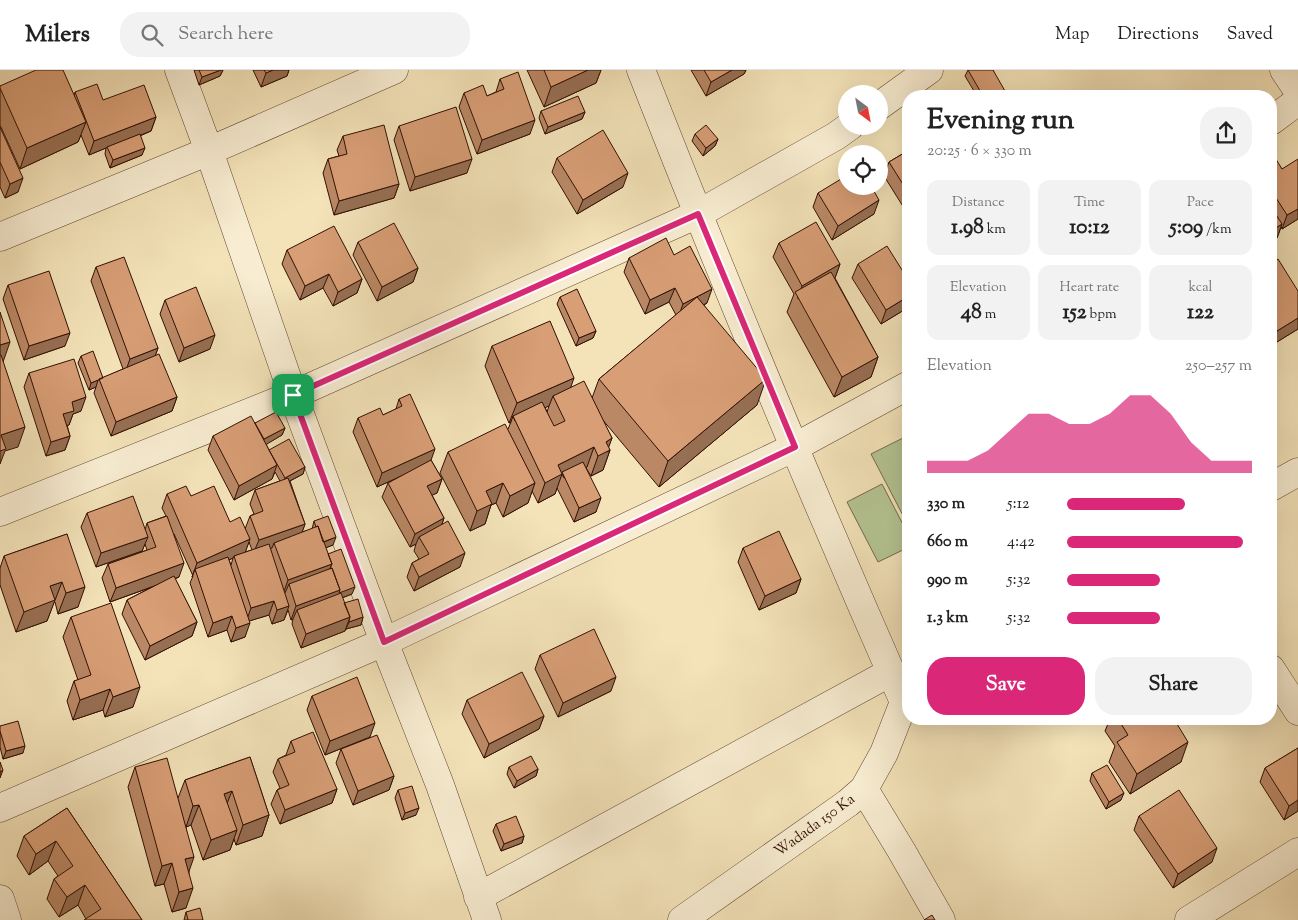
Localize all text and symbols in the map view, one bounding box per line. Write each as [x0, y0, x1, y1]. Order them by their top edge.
search box [120, 12, 470, 57]
text: Milers [25, 18, 90, 52]
icon: search [138, 21, 166, 49]
text: Search here [178, 21, 273, 48]
text: Map [1055, 22, 1090, 48]
text: Directions [1118, 22, 1199, 48]
text: Saved [1227, 22, 1273, 48]
north arrow [838, 85, 888, 135]
map controls [838, 85, 888, 195]
text: Evening run [927, 101, 1074, 141]
button: share [1200, 107, 1252, 159]
text: 20:25 · 6 × 330 m [927, 140, 1032, 163]
button: locate [838, 145, 888, 195]
text: Distance [952, 193, 1005, 213]
text: Time [1074, 193, 1105, 213]
text: Pace [1187, 193, 1214, 213]
text: 1.98 [951, 213, 984, 243]
text: 10:12 [1069, 213, 1110, 243]
text: 5:09 [1169, 213, 1203, 243]
text: km [984, 220, 1006, 240]
text: /km [1203, 220, 1232, 240]
text: Elevation [950, 278, 1007, 298]
text: Heart rate [1060, 278, 1119, 298]
text: kcal [1188, 278, 1213, 298]
text: 48 [961, 298, 982, 328]
text: 152 [1062, 298, 1087, 328]
text: 122 [1187, 298, 1214, 328]
text: m [982, 305, 996, 325]
text: bpm [1087, 305, 1117, 325]
text: Elevation [927, 355, 992, 378]
text: 250–257 m [1185, 355, 1252, 378]
pin [272, 374, 314, 416]
icon: arrive [279, 381, 307, 409]
text: 330 m [927, 493, 965, 516]
text: 5:12 [1007, 493, 1030, 516]
text: 660 m [927, 531, 968, 554]
text: 4:42 [1007, 531, 1035, 554]
text: 990 m [927, 569, 968, 592]
text: 5:32 [1007, 569, 1031, 592]
text: 1.3 km [927, 607, 968, 630]
text: 5:32 [1007, 607, 1031, 630]
button: Save [927, 657, 1085, 715]
button: Share [1095, 657, 1252, 715]
street label: Wadada 150 Ka [770, 789, 860, 863]

